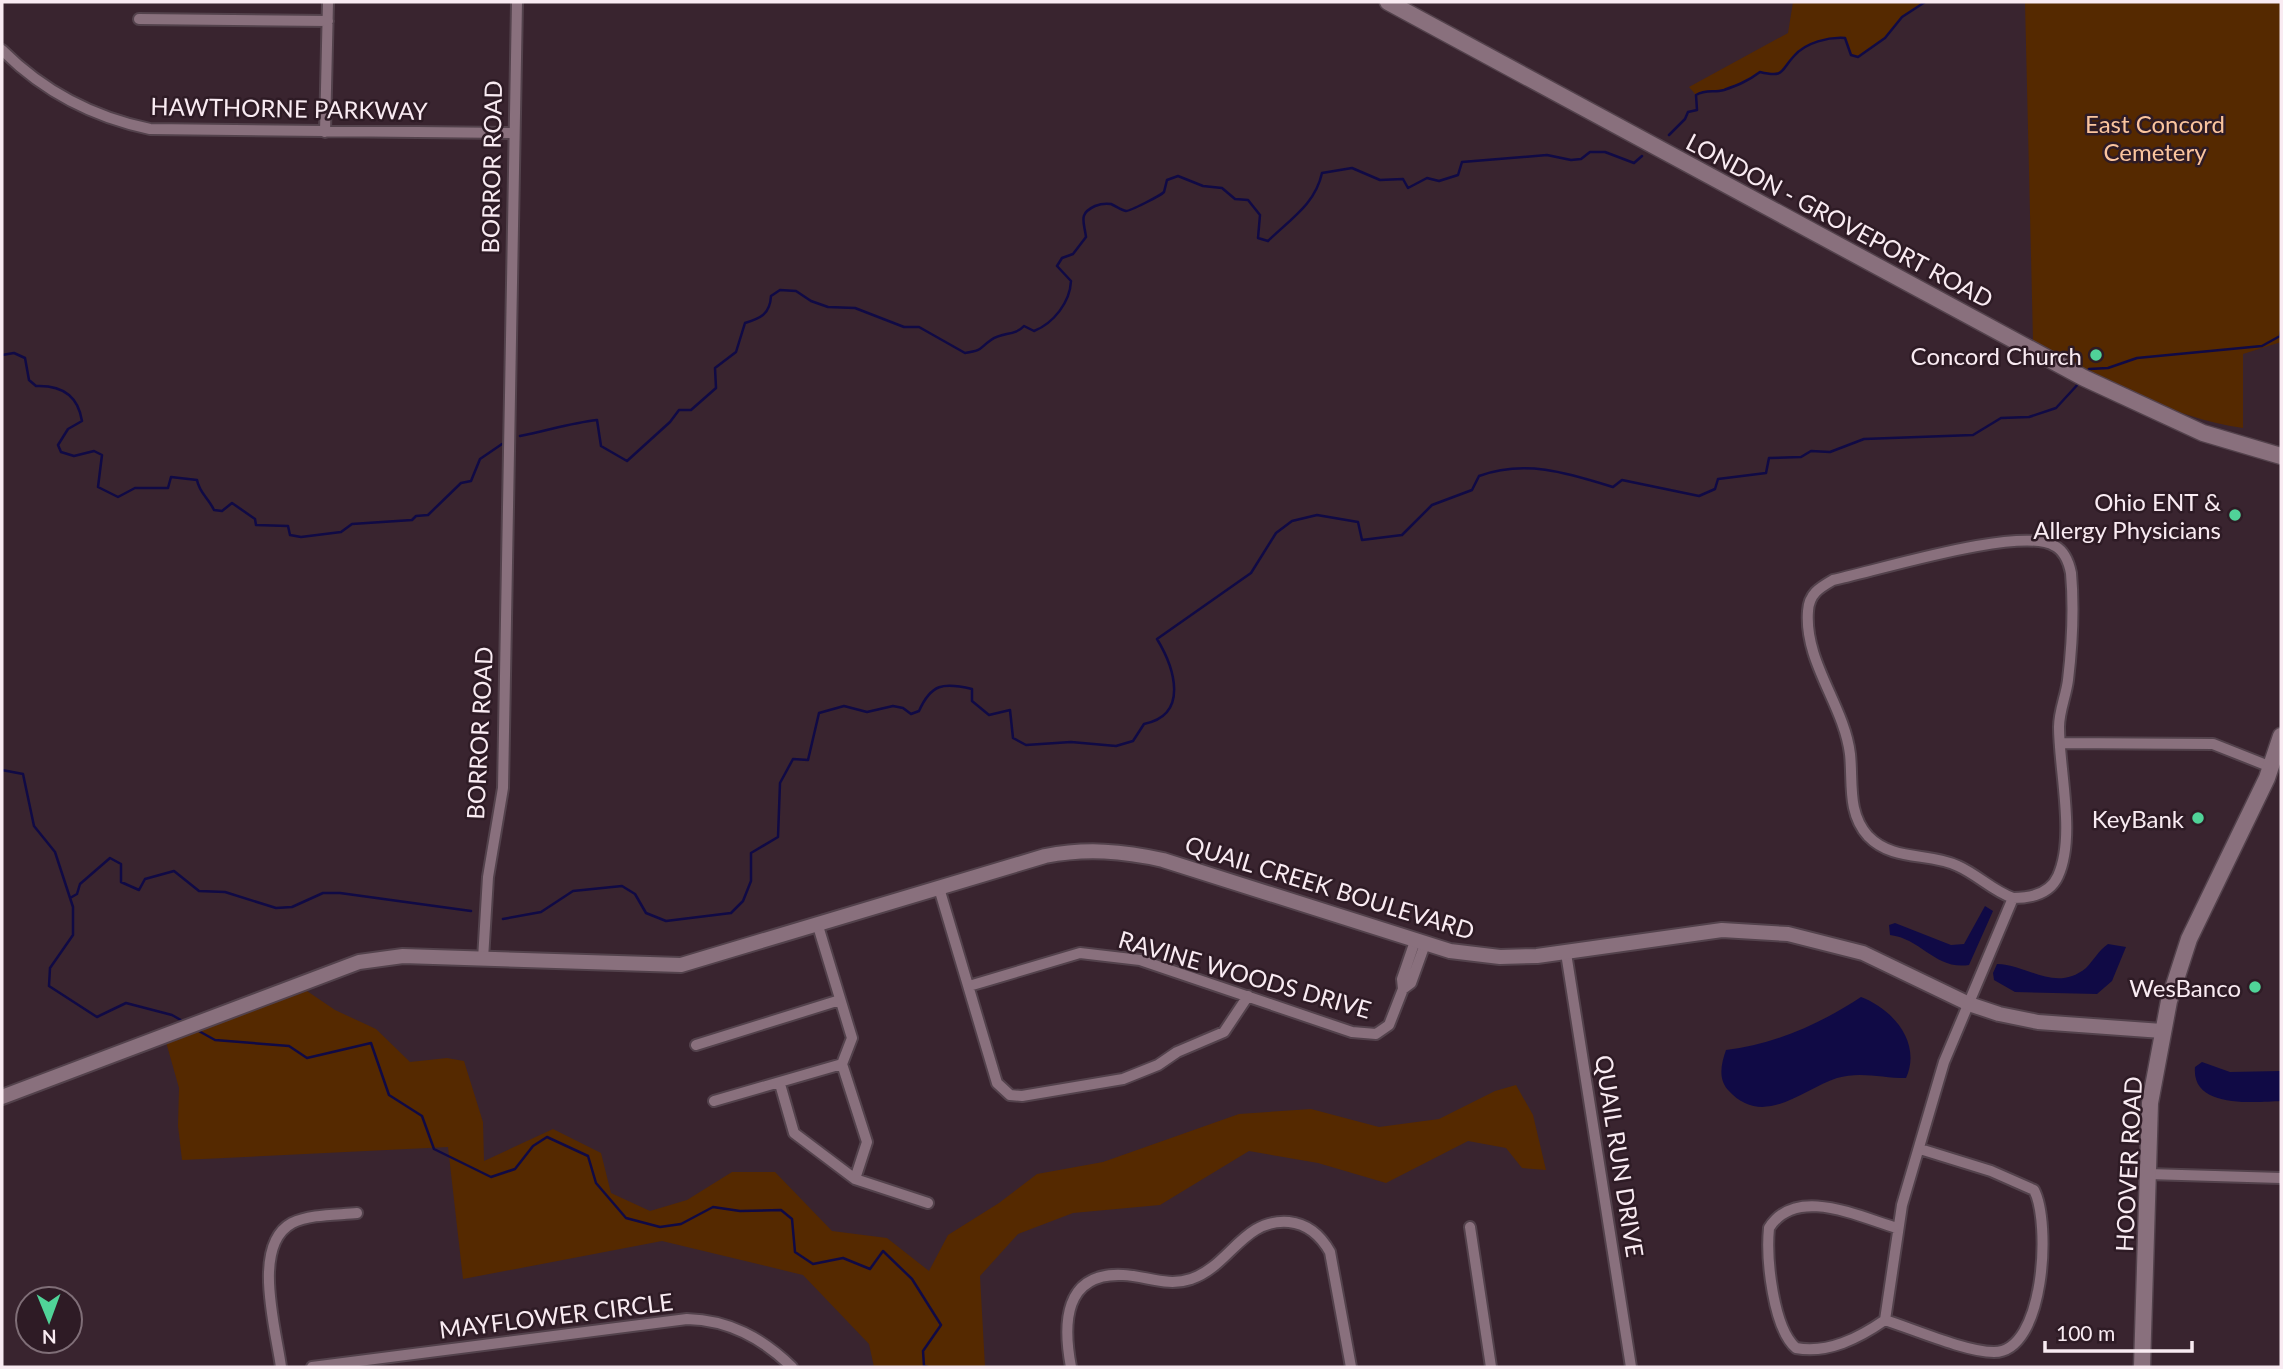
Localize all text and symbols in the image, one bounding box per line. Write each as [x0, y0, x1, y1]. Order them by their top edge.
street label: BORROR ROAD [475, 80, 507, 254]
street label: HAWTHORNE PARKWAY [150, 91, 428, 125]
park label: East Concord Cemetery [2085, 109, 2225, 166]
street label: LONDON - GROVEPORT ROAD [1682, 127, 1998, 313]
place label: Concord Church [1911, 341, 2082, 370]
marker: Concord Church [2088, 347, 2104, 363]
place label: Ohio ENT & Allergy Physicians [2033, 487, 2221, 544]
marker: Ohio ENT & Allergy Physicians [2227, 507, 2243, 523]
street label: BORROR ROAD [460, 646, 498, 820]
place label: KeyBank [2092, 804, 2185, 833]
marker: KeyBank [2190, 810, 2206, 826]
street label: QUAIL CREEK BOULEVARD [1182, 829, 1478, 945]
street label: RAVINE WOODS DRIVE [1115, 924, 1375, 1024]
place label: WesBanco [2129, 973, 2241, 1002]
marker: WesBanco [2247, 979, 2263, 995]
street label: QUAIL RUN DRIVE [1590, 1053, 1650, 1259]
street label: HOOVER ROAD [2109, 1076, 2147, 1252]
north arrow [14, 1285, 84, 1355]
street label: MAYFLOWER CIRCLE [437, 1286, 675, 1344]
scale bar [2045, 1310, 2192, 1354]
text: 100 m [2056, 1320, 2115, 1345]
text: N [42, 1326, 57, 1349]

